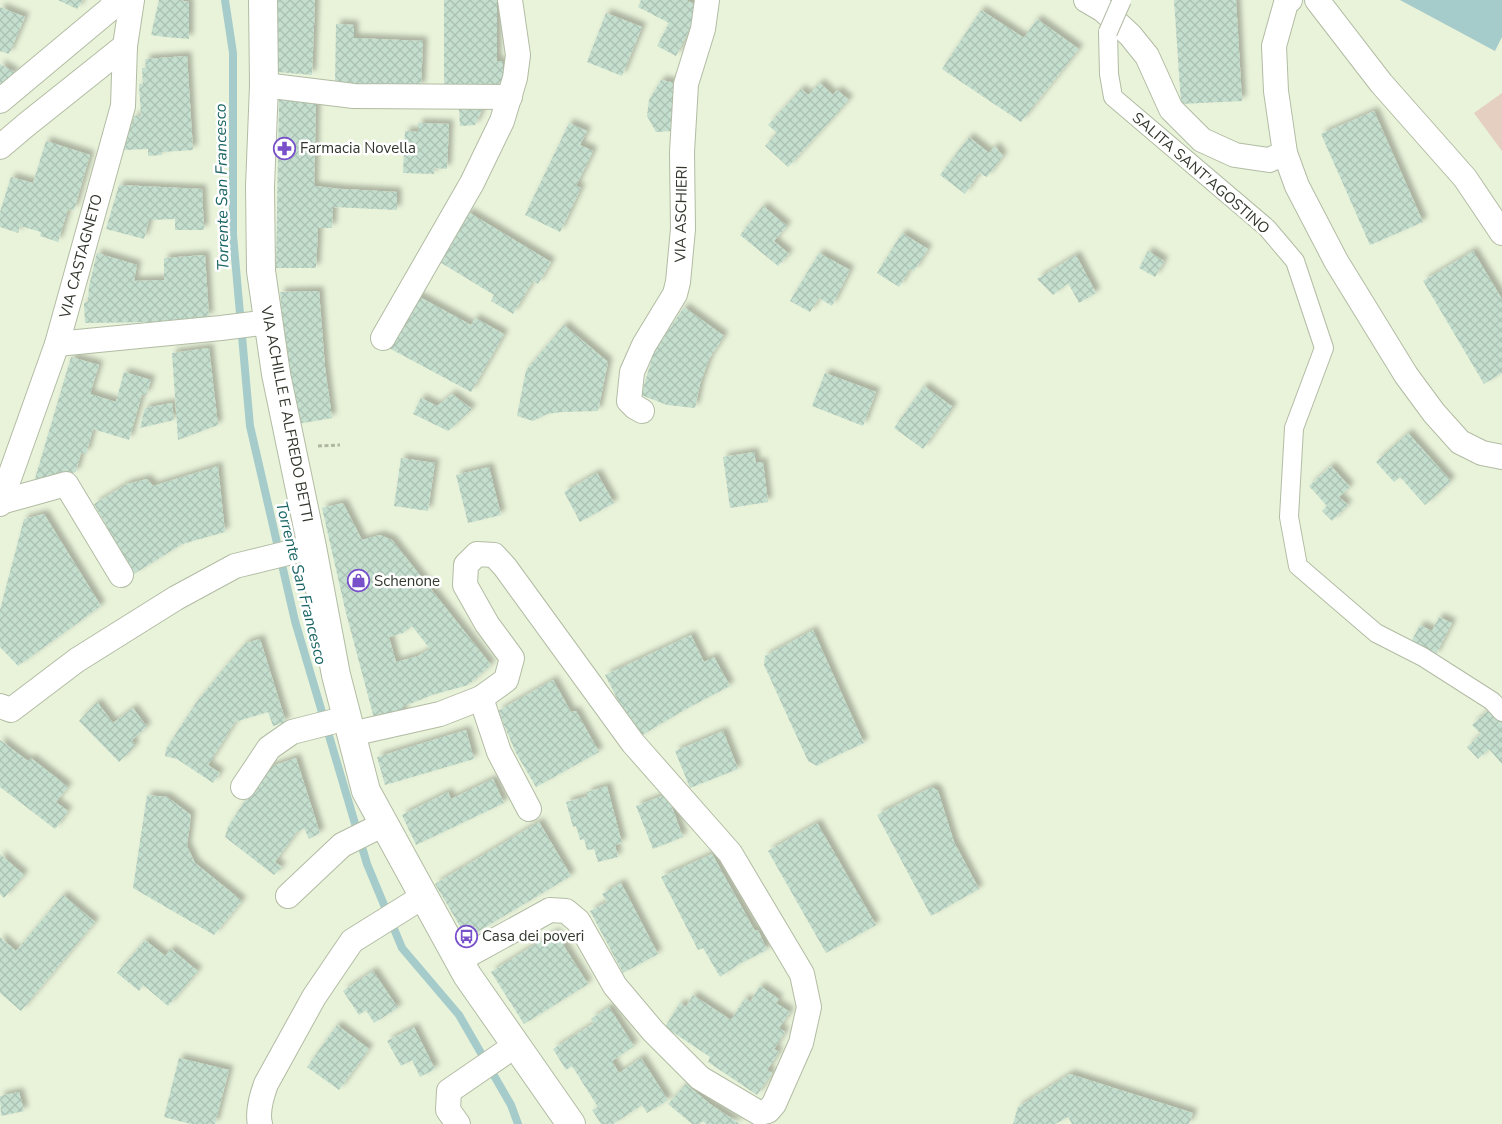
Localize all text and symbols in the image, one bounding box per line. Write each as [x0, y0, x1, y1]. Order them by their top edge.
water label: Torrente San Francesco [210, 103, 234, 271]
street label: SALITA SANT'AGOSTINO [1128, 108, 1274, 238]
pharmacy icon: Farmacia Novella [272, 136, 296, 160]
place label: Farmacia Novella [300, 138, 416, 158]
street label: VIA ASCHIERI [670, 165, 692, 264]
street label: VIA CASTAGNETO [55, 192, 107, 321]
street label: VIA ACHILLE E ALFREDO BETTI [256, 303, 318, 524]
water label: Torrente San Francesco [270, 499, 332, 667]
shop icon: Schenone [346, 569, 370, 593]
place label: Schenone [374, 571, 440, 591]
bus stop icon: Casa dei poveri [454, 924, 478, 948]
place label: Casa dei poveri [482, 926, 584, 946]

